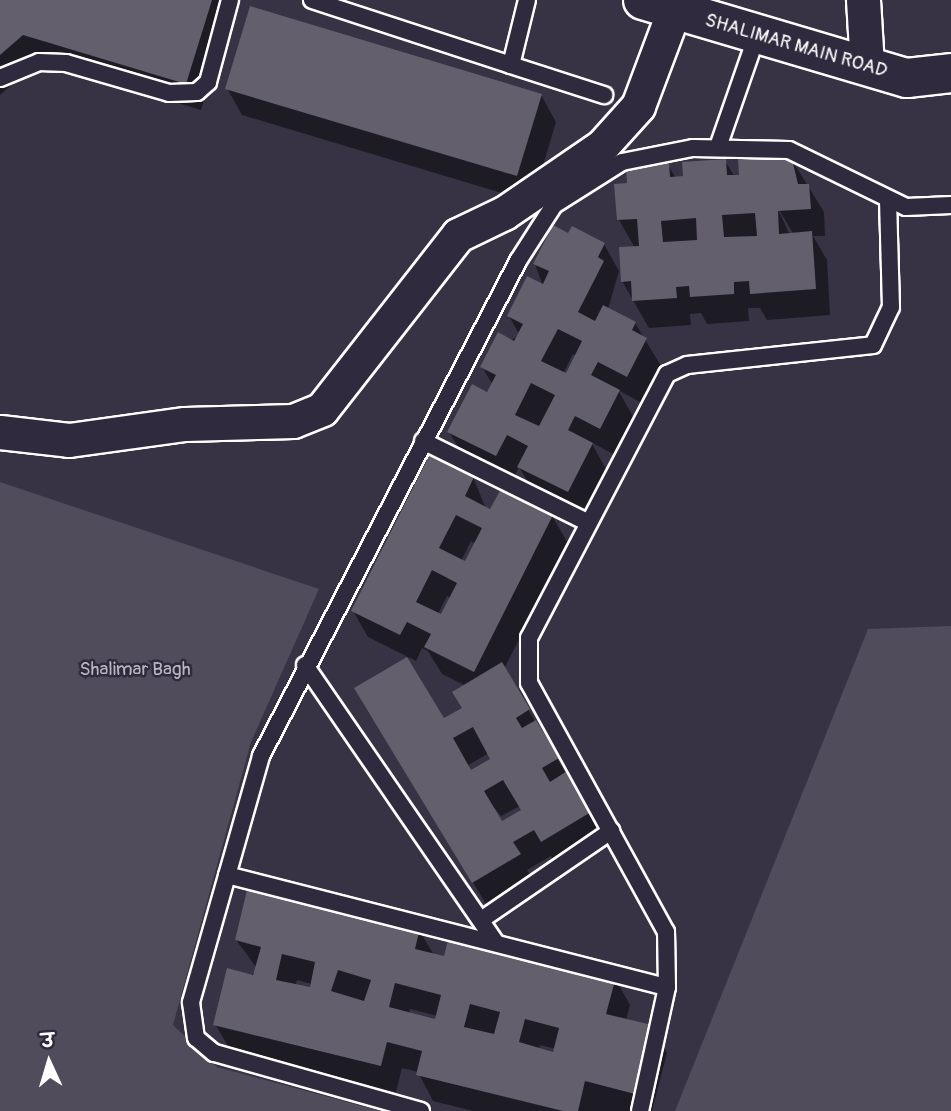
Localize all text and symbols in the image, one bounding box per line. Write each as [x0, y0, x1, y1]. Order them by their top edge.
street label: SHALIMAR MAIN ROAD [702, 9, 890, 83]
park label: Shalimar Bagh [79, 659, 191, 681]
north arrow [14, 1027, 84, 1097]
text: उ [40, 1029, 55, 1053]

